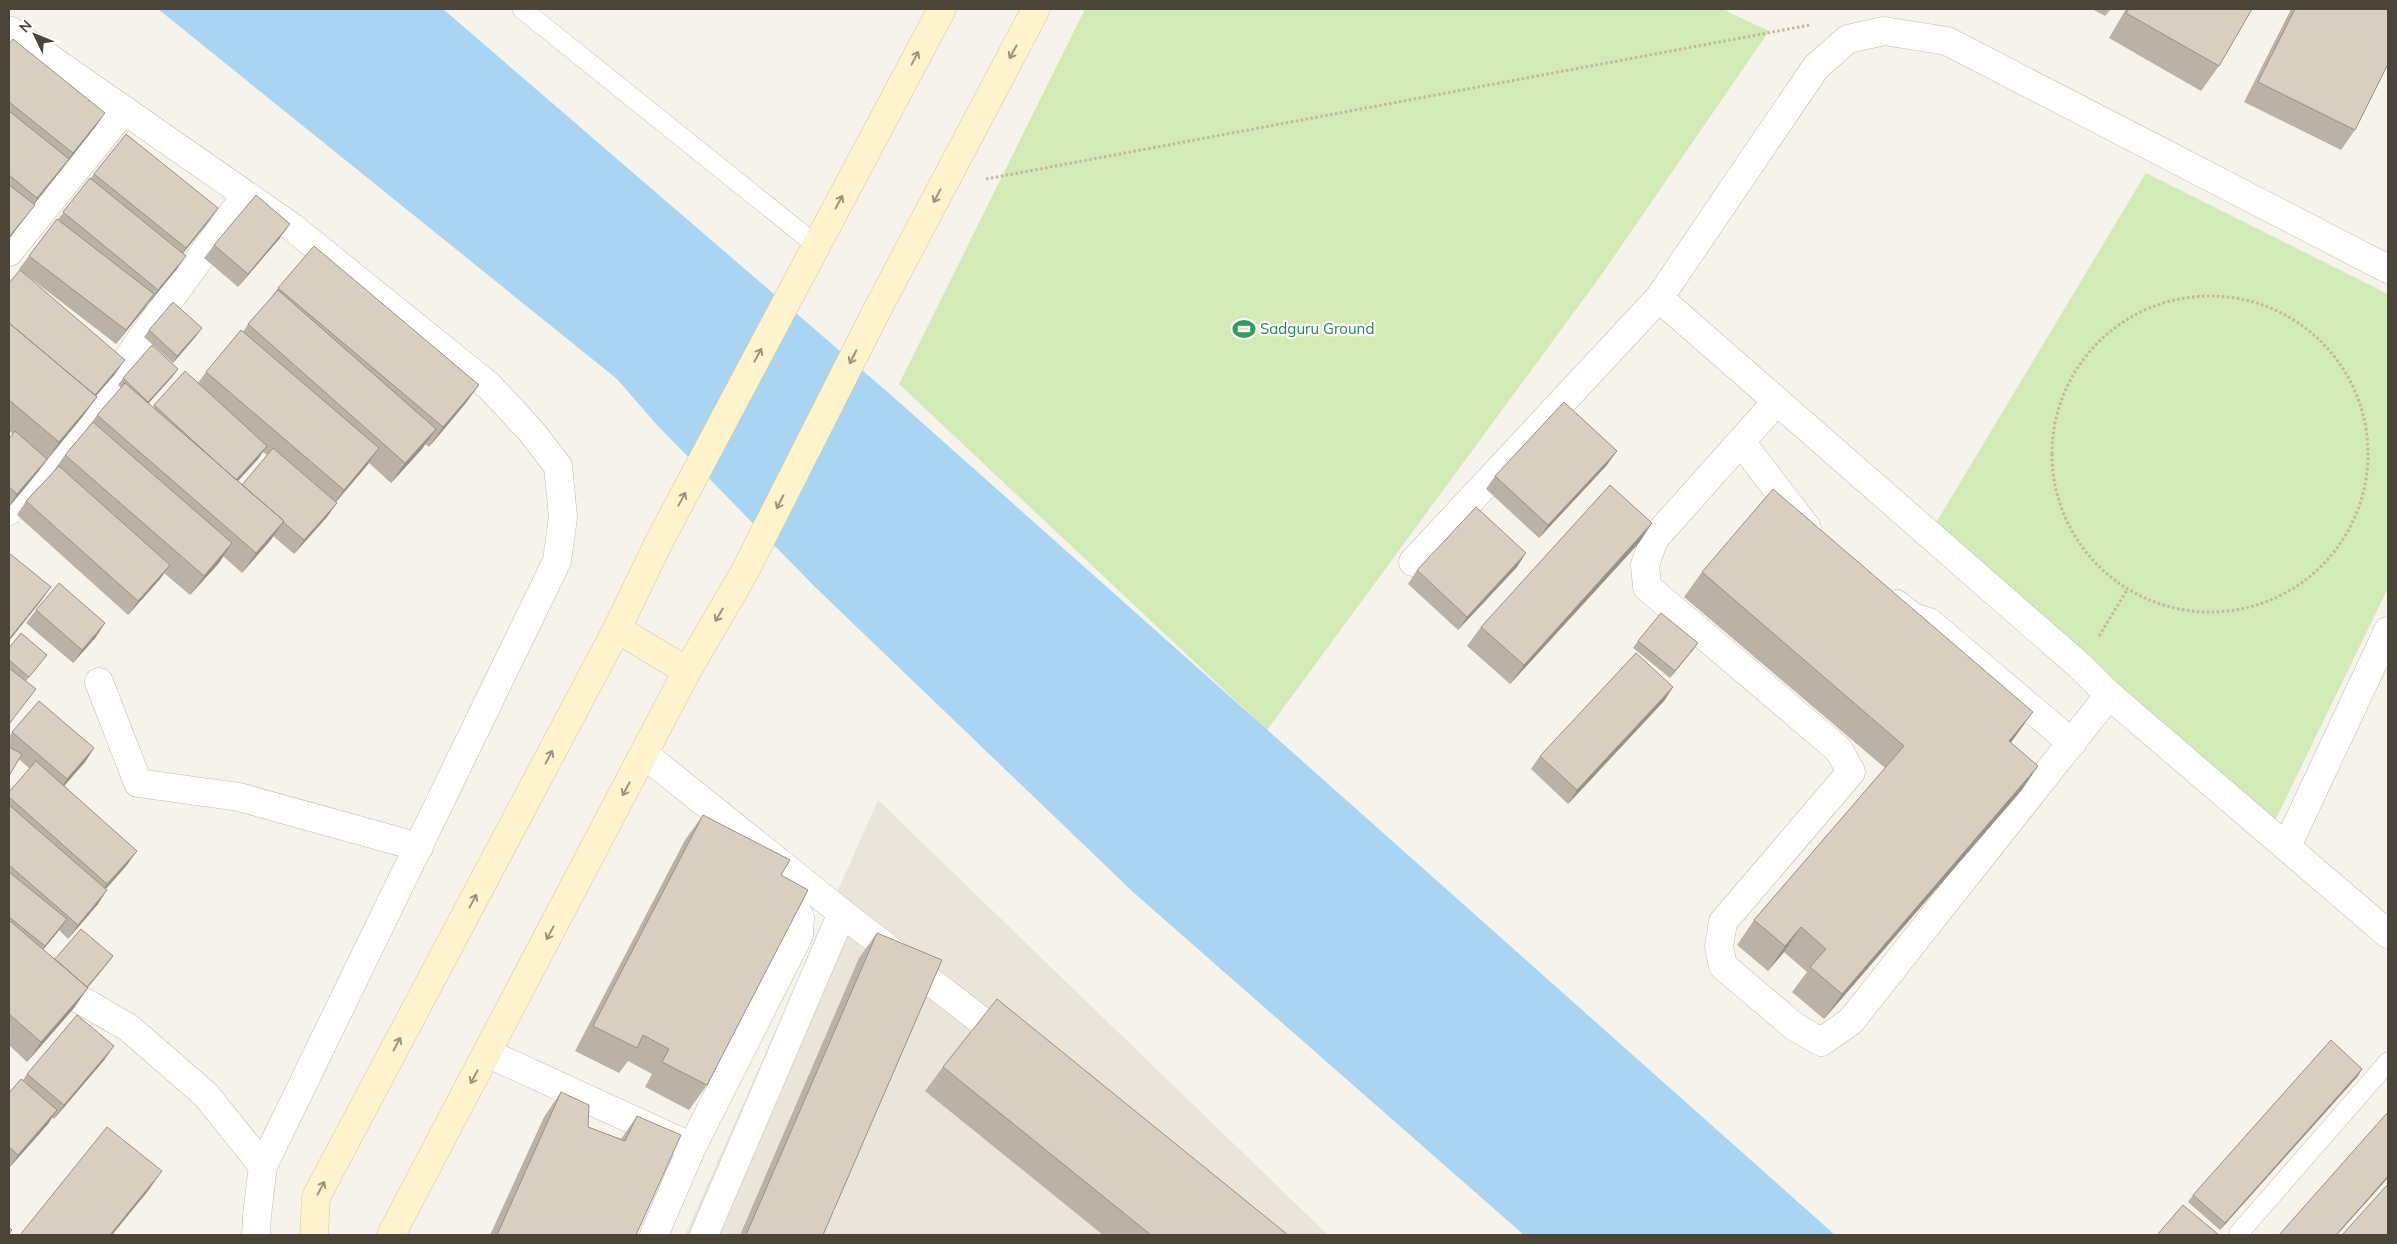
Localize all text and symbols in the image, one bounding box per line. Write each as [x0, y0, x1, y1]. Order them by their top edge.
north arrow [10, 10, 60, 60]
text: N [15, 16, 36, 36]
one-way arrow [1008, 44, 1017, 59]
one-way arrow [911, 51, 920, 66]
one-way arrow [932, 188, 942, 203]
one-way arrow [834, 194, 844, 209]
sports icon: Sadguru Ground [1231, 316, 1257, 342]
place label: Sadguru Ground [1260, 319, 1374, 338]
one-way arrow [753, 348, 763, 363]
one-way arrow [848, 349, 857, 364]
one-way arrow [678, 492, 687, 507]
one-way arrow [775, 494, 784, 509]
one-way arrow [714, 608, 724, 622]
one-way arrow [545, 750, 554, 765]
one-way arrow [621, 781, 630, 796]
one-way arrow [468, 893, 478, 908]
one-way arrow [545, 925, 554, 940]
one-way arrow [393, 1037, 402, 1052]
one-way arrow [469, 1069, 479, 1084]
one-way arrow [316, 1180, 326, 1195]

